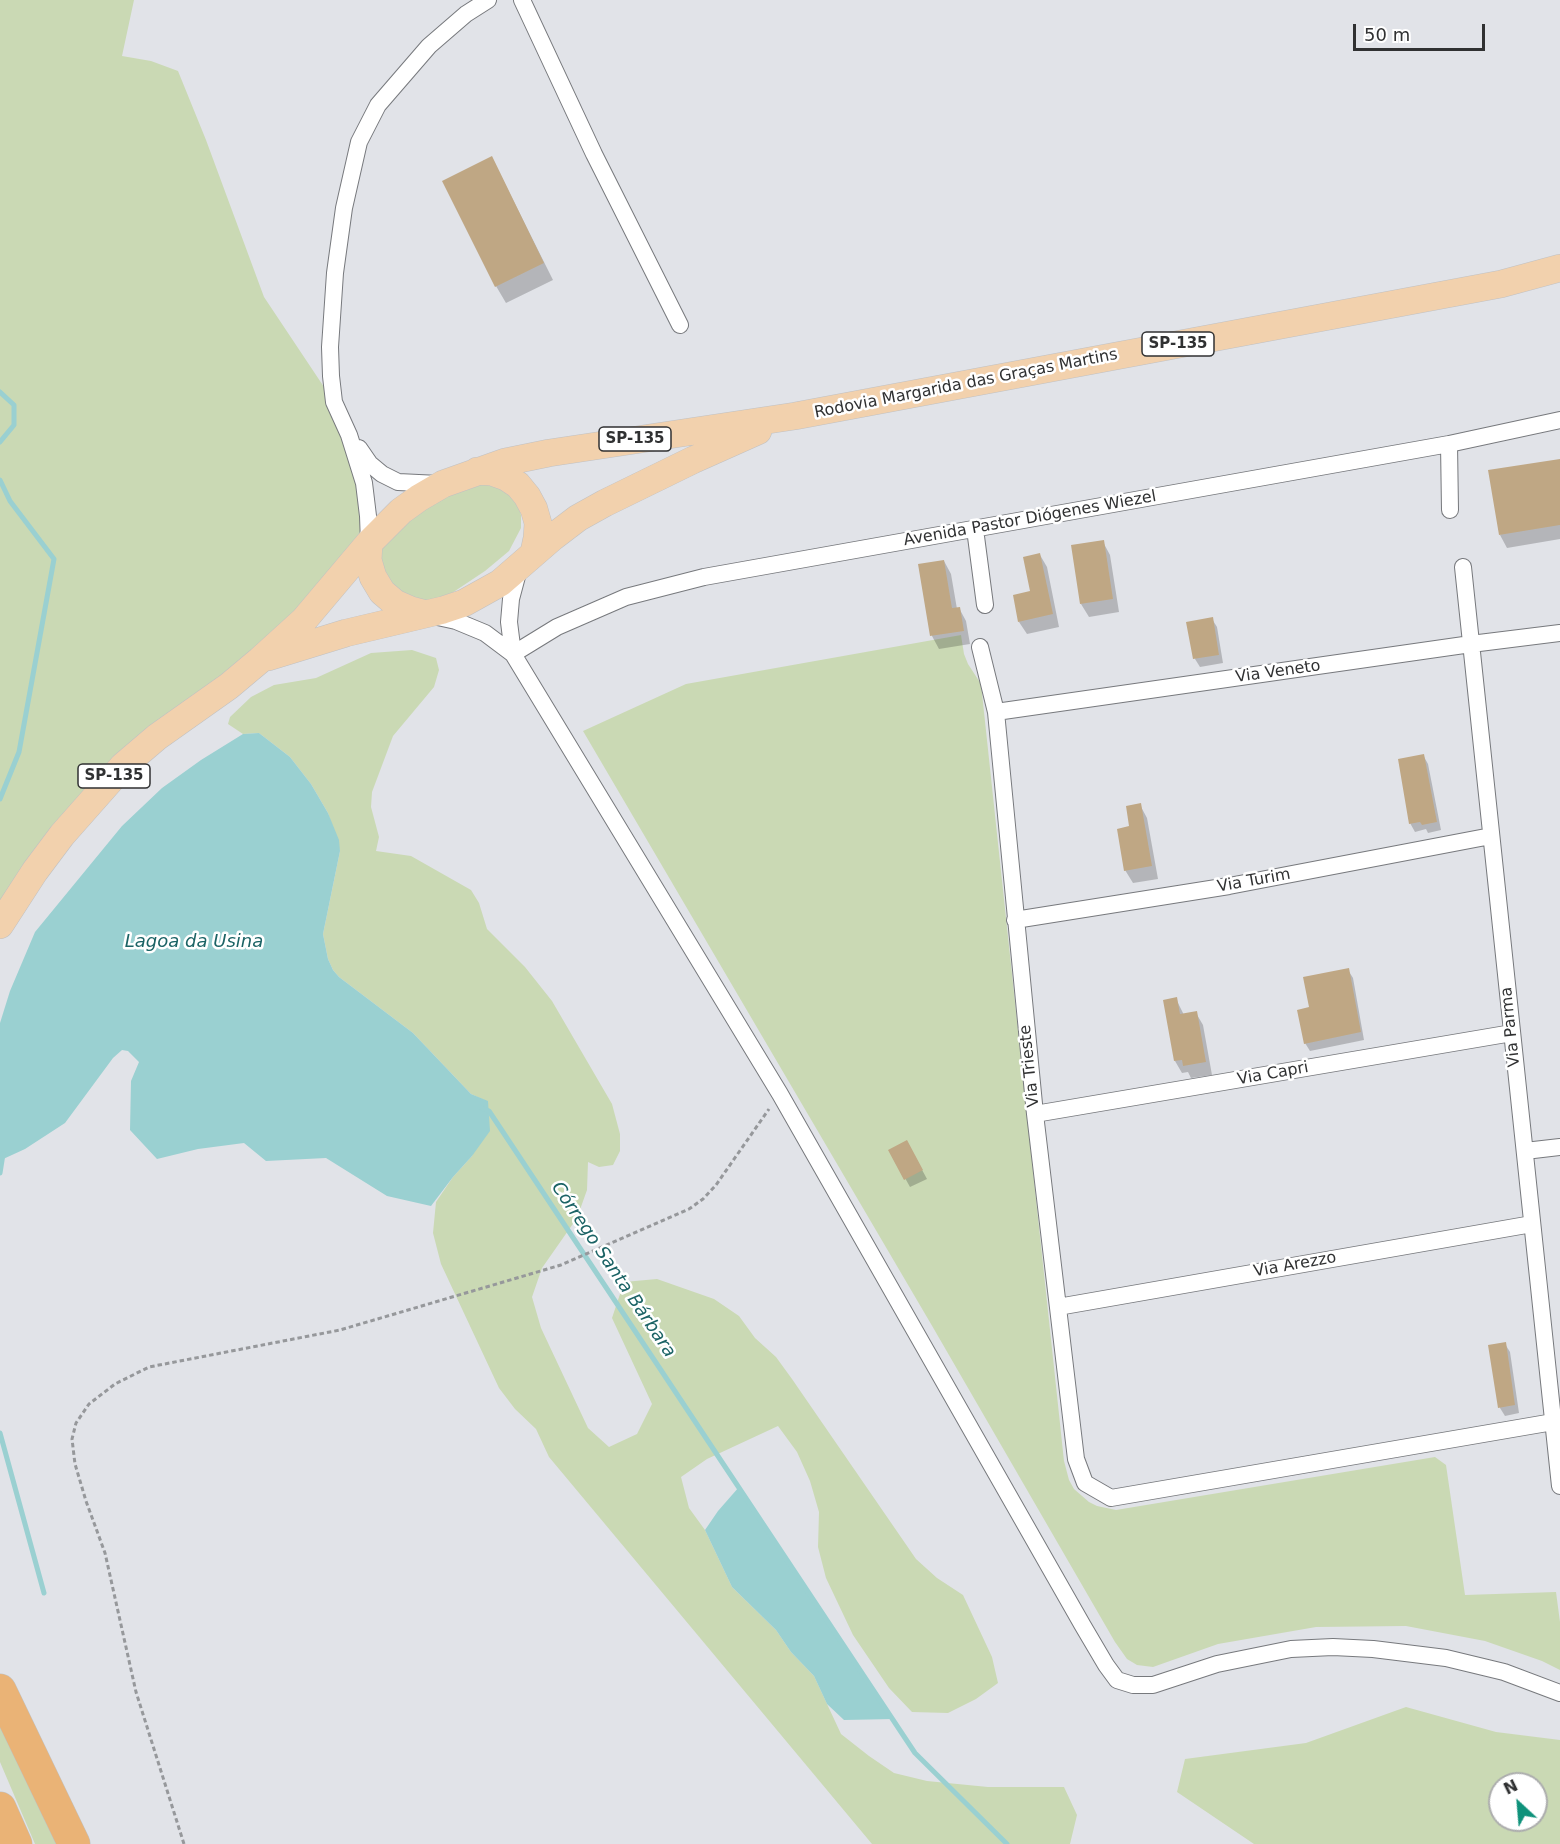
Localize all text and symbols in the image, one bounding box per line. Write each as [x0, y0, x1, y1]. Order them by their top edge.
scale bar [1356, 12, 1488, 50]
text: 50 m [1364, 24, 1410, 45]
road number: SP-135 [1142, 332, 1214, 356]
street label: Rodovia Margarida das Graças Martins [813, 345, 1119, 423]
road number: SP-135 [599, 427, 671, 451]
street label: Avenida Pastor Diógenes Wiezel [902, 487, 1158, 551]
street label: Via Veneto [1234, 657, 1322, 687]
road number: SP-135 [78, 764, 150, 788]
street label: Via Turim [1216, 865, 1292, 897]
water label: Lagoa da Usina [125, 931, 263, 953]
street label: Via Parma [1497, 986, 1525, 1068]
street label: Via Trieste [1016, 1024, 1044, 1108]
street label: Via Capri [1236, 1058, 1310, 1090]
water label: Córrego Santa Bárbara [546, 1178, 680, 1362]
street label: Via Arezzo [1252, 1248, 1338, 1282]
north arrow [1488, 1772, 1548, 1832]
text: N [1501, 1776, 1521, 1799]

